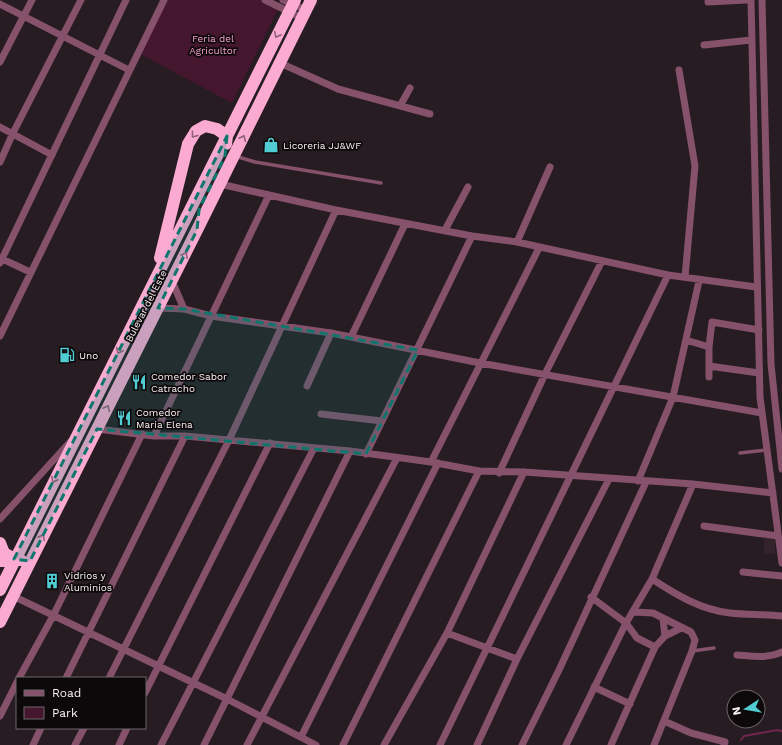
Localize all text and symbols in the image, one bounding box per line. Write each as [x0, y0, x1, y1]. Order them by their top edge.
one-way arrow [274, 30, 282, 38]
park label: Feria del Agricultor [189, 33, 237, 56]
one-way arrow [192, 131, 199, 138]
one-way arrow [238, 135, 246, 143]
shop icon: Licoreria JJ&WF [262, 136, 280, 154]
place label: Licoreria JJ&WF [283, 140, 361, 151]
one-way arrow [180, 252, 188, 259]
street label: Bulevar del Este [123, 268, 169, 344]
fuel station icon: Uno [58, 346, 76, 364]
one-way arrow [116, 347, 123, 355]
place label: Uno [79, 350, 98, 361]
place label: Comedor Sabor Catracho [151, 371, 227, 394]
restaurant icon: Comedor Sabor Catracho [130, 373, 148, 391]
one-way arrow [103, 405, 110, 413]
place label: Comedor Maria Elena [136, 407, 193, 430]
restaurant icon: Comedor Maria Elena [115, 409, 133, 427]
one-way arrow [51, 476, 59, 483]
one-way arrow [37, 533, 45, 541]
place label: Vidrios y Aluminios [64, 570, 112, 593]
building icon: Vidrios y Aluminios [43, 572, 61, 590]
legend [16, 677, 146, 729]
text: Road [52, 686, 81, 700]
north arrow [726, 689, 766, 729]
text: Park [52, 706, 78, 720]
text: N [730, 706, 744, 716]

